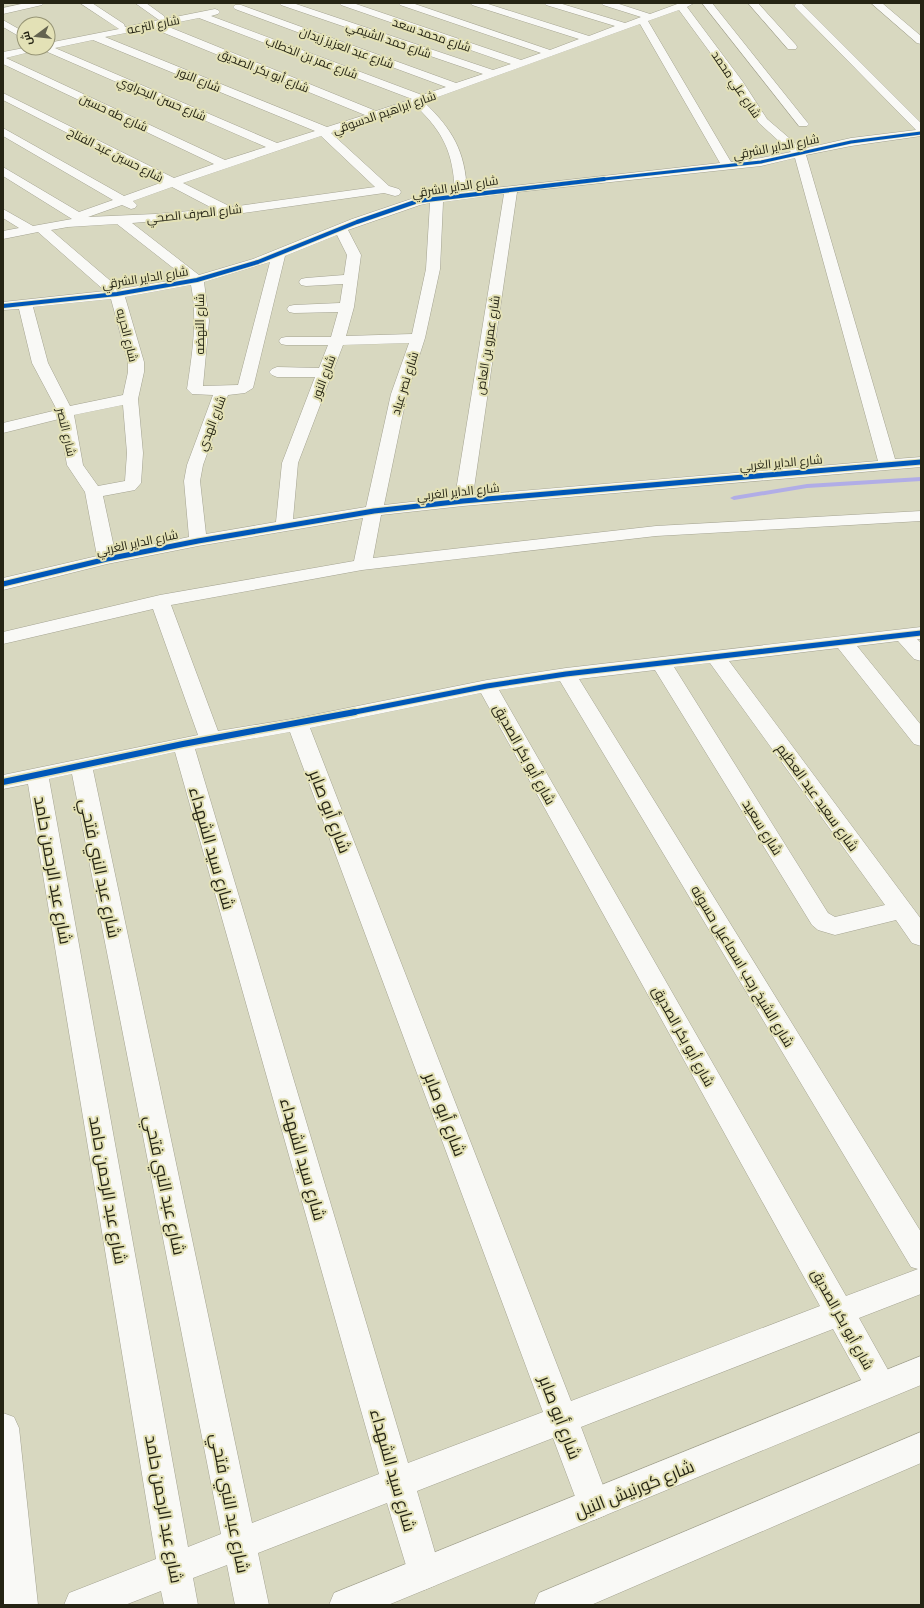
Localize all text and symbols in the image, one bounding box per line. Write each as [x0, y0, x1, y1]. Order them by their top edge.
street label: شارع الترعه [125, 12, 181, 38]
street label: شارع محمد سعد [390, 14, 473, 56]
north arrow [16, 16, 56, 56]
street label: شارع حمد الشيمي [343, 18, 433, 64]
street label: شارع عبد العزيز زيدان [297, 24, 396, 72]
text: ش [18, 30, 35, 47]
street label: شارع عمر بن الخطاب [263, 33, 360, 83]
street label: شارع أبو بكر الصديق [216, 45, 311, 96]
street label: شارع علي محمد [706, 48, 765, 122]
street label: شارع النور [173, 64, 223, 96]
street label: شارع حسن البحراوي [114, 73, 209, 127]
street label: شارع ابراهيم الدسوقي [331, 88, 439, 140]
street label: شارع طه حسين [77, 90, 150, 136]
street label: شارع حسين عبد الفتاح [65, 124, 166, 186]
street label: شارع الداير الشرقي [732, 131, 821, 165]
street label: شارع الداير الشرقي [411, 172, 500, 204]
street label: شارع الصرف الصحي [146, 201, 243, 229]
street label: شارع الداير الشرقي [101, 263, 190, 295]
street label: شارع النهضه [192, 293, 208, 355]
street label: شارع عمرو بن العاص [472, 294, 504, 396]
street label: شارع الحريه [113, 307, 141, 364]
street label: شارع نصر عياد [388, 350, 422, 417]
street label: شارع النور [308, 353, 340, 403]
street label: شارع الهدي [194, 394, 232, 454]
street label: شارع النصر [52, 405, 79, 458]
street label: شارع الداير الغربي [739, 451, 823, 477]
street label: شارع الداير الغربي [416, 480, 501, 506]
street label: شارع الداير الغربي [95, 526, 180, 561]
street label: شارع أبو بكر الصديق [489, 701, 560, 808]
street label: شارع سعيد عبد العظيم [772, 740, 863, 855]
street label: شارع أبو صابر [303, 765, 356, 857]
street label: شارع سيد الشهداء [183, 784, 240, 912]
street label: شارع عبد الرحمن حامد [28, 794, 77, 946]
street label: شارع عبد النبي فتحي [72, 796, 126, 941]
street label: شارع سعيد [738, 796, 787, 858]
street label: شارع الشيخ رجب اسماعيل حسونه [687, 882, 798, 1051]
street label: شارع أبو بكر الصديق [648, 983, 719, 1090]
street label: شارع أبو صابر [418, 1068, 471, 1160]
street label: شارع سيد الشهداء [274, 1095, 331, 1223]
street label: شارع عبد النبي فتحي [137, 1113, 191, 1258]
street label: شارع عبد الرحمن حامد [83, 1114, 132, 1266]
street label: شارع أبو بكر الصديق [807, 1266, 878, 1373]
street label: شارع أبو صابر [533, 1371, 586, 1463]
street label: شارع سيد الشهداء [364, 1406, 421, 1534]
street label: شارع عبد النبي فتحي [203, 1431, 254, 1576]
street label: شارع عبد الرحمن حامد [139, 1433, 188, 1585]
street label: شارع كورنيش النيل [571, 1455, 698, 1524]

